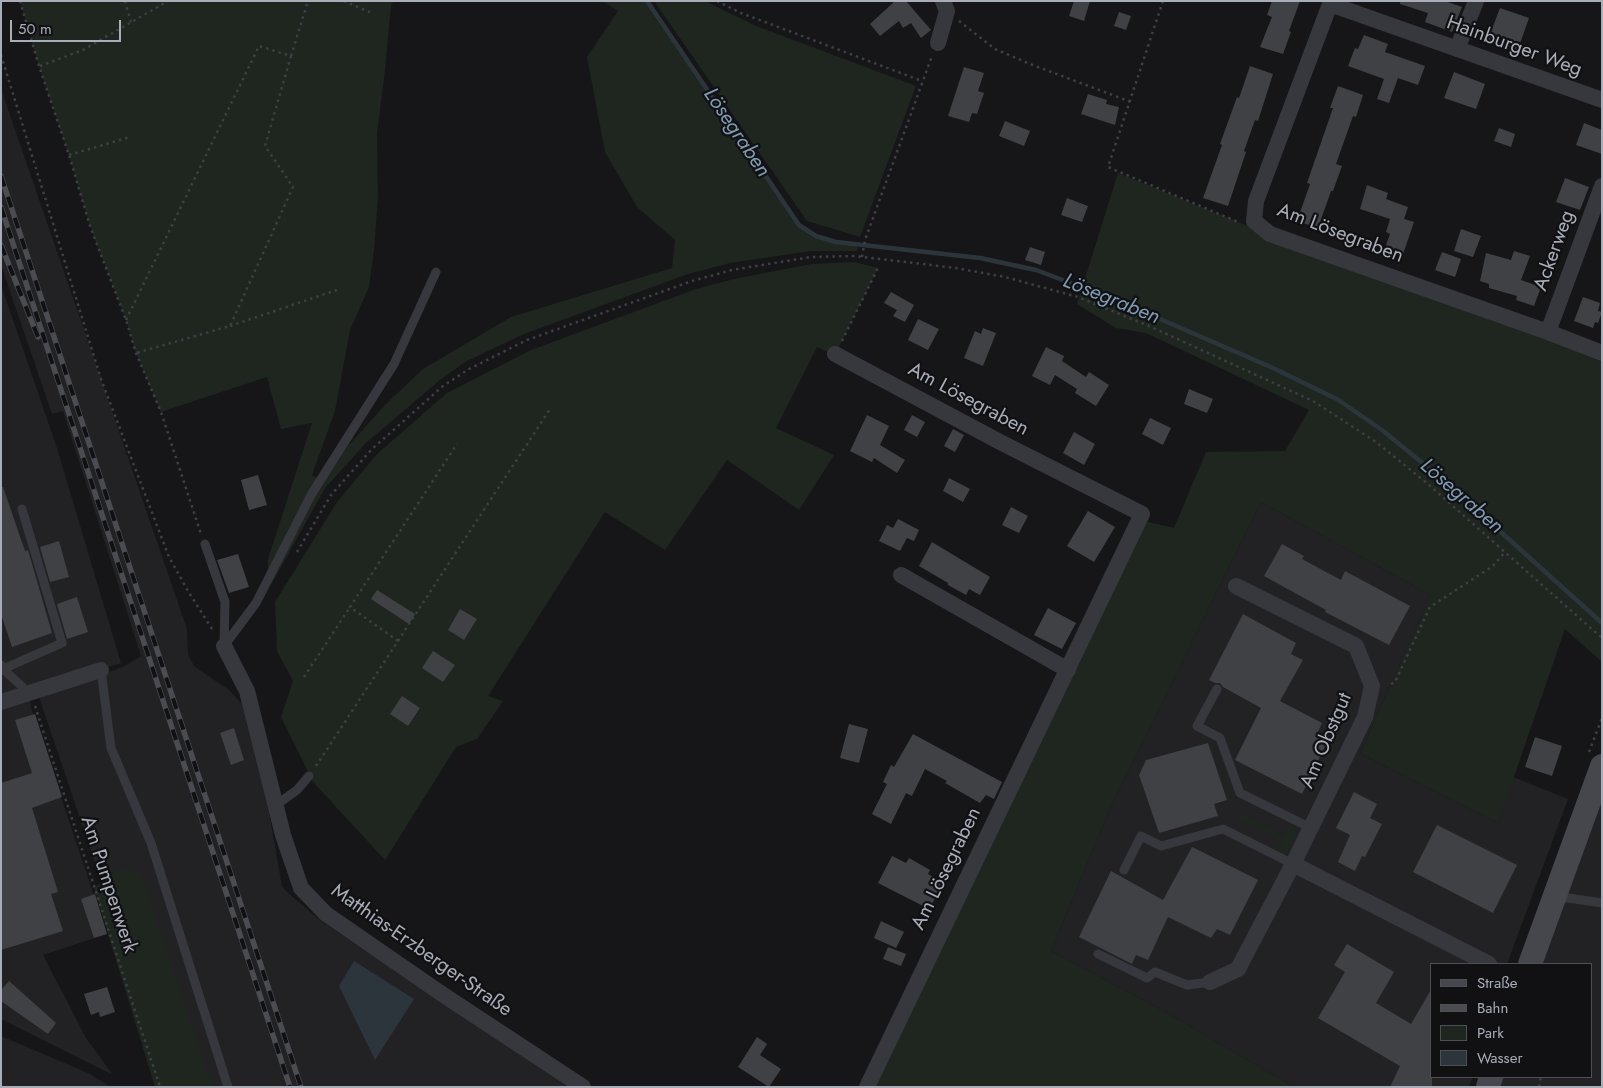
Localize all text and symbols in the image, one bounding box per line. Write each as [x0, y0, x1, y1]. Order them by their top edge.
scale bar [12, 10, 124, 42]
street label: Hainburger Weg [1443, 11, 1585, 83]
text: 50 m [18, 18, 52, 40]
water label: Lösegraben [697, 84, 775, 182]
street label: Am Lösegraben [1274, 199, 1406, 269]
street label: Ackerweg [1529, 207, 1581, 295]
water label: Lösegraben [1059, 269, 1163, 331]
street label: Am Lösegraben [904, 358, 1032, 442]
water label: Lösegraben [1414, 454, 1508, 540]
street label: Am Obstgut [1296, 690, 1358, 792]
street label: Am Lösegraben [907, 804, 987, 934]
street label: Am Pumpenwerk [75, 813, 141, 957]
street label: Matthias-Erzberger-Straße [326, 879, 516, 1023]
legend [1430, 963, 1593, 1078]
text: Straße [1477, 972, 1517, 994]
text: Bahn [1477, 997, 1508, 1019]
text: Park [1477, 1022, 1504, 1044]
text: Wasser [1477, 1047, 1523, 1069]

